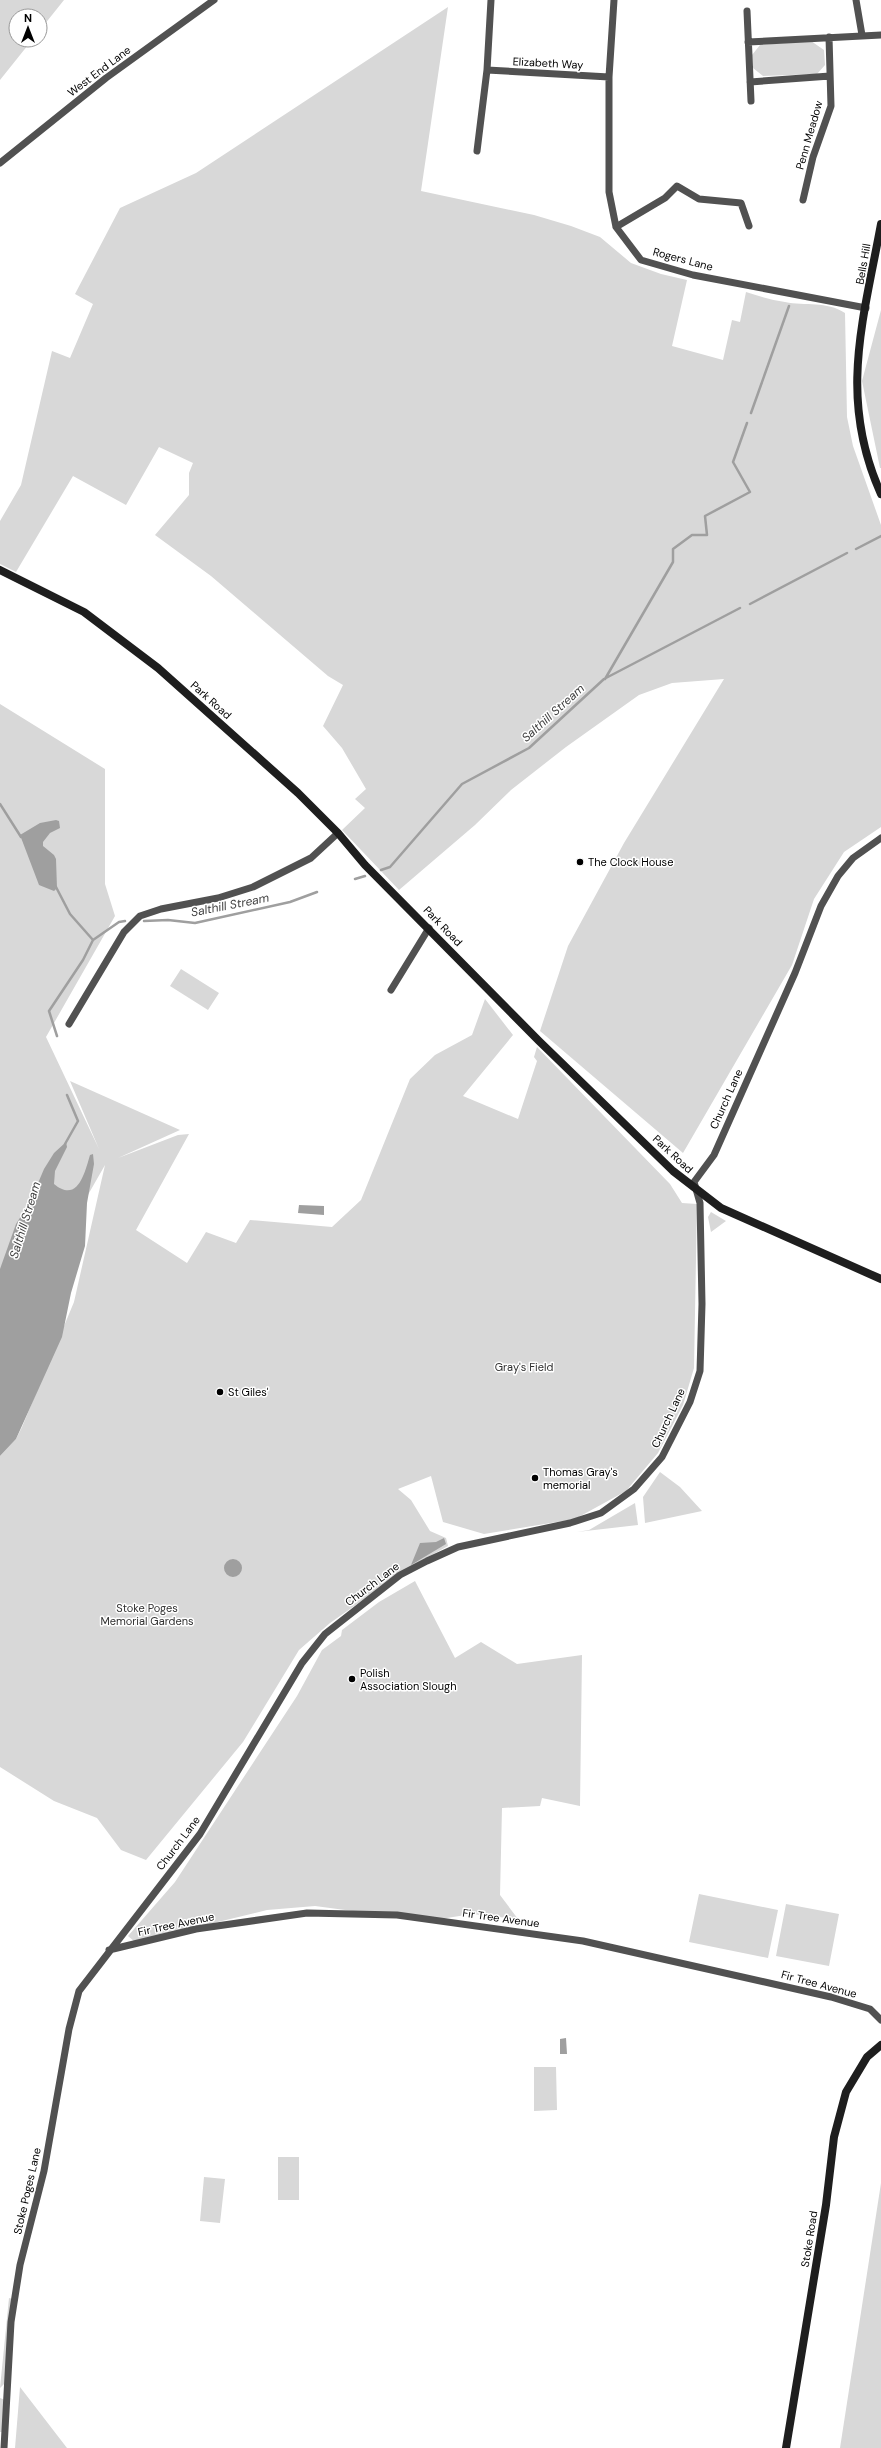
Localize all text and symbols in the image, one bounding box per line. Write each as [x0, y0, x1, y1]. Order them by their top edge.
north arrow [8, 8, 48, 48]
text: N [24, 11, 32, 25]
street label: West End Lane [65, 43, 133, 99]
street label: Elizabeth Way [512, 54, 584, 72]
street label: Penn Meadow [792, 98, 826, 171]
street label: Bells Hill [853, 242, 873, 286]
street label: Rogers Lane [651, 244, 715, 274]
street label: Park Road [188, 678, 234, 722]
water label: Salthill Stream [518, 680, 588, 746]
place label: The Clock House [588, 855, 673, 869]
marker: The Clock House [575, 857, 585, 867]
water label: Salthill Stream [189, 889, 271, 920]
street label: Park Road [421, 903, 466, 949]
street label: Church Lane [707, 1067, 745, 1131]
street label: Park Road [650, 1132, 696, 1176]
water label: Salthill Stream [6, 1179, 44, 1260]
park label: Gray's Field [495, 1360, 553, 1374]
place label: St Giles' [228, 1385, 269, 1399]
street label: Church Lane [648, 1386, 688, 1450]
marker: St Giles' [215, 1387, 225, 1397]
place label: Thomas Gray's memorial [543, 1465, 618, 1492]
marker: Thomas Gray's memorial [530, 1473, 540, 1483]
street label: Church Lane [342, 1559, 402, 1609]
park label: Stoke Poges Memorial Gardens [100, 1601, 194, 1628]
place label: Polish Association Slough [360, 1666, 456, 1693]
marker: Polish Association Slough [347, 1674, 357, 1684]
street label: Church Lane [153, 1813, 203, 1873]
street label: Fir Tree Avenue [462, 1906, 540, 1930]
street label: Fir Tree Avenue [137, 1909, 215, 1939]
street label: Fir Tree Avenue [780, 1967, 858, 2001]
street label: Stoke Poges Lane [10, 2146, 44, 2236]
street label: Stoke Road [798, 2210, 820, 2268]

